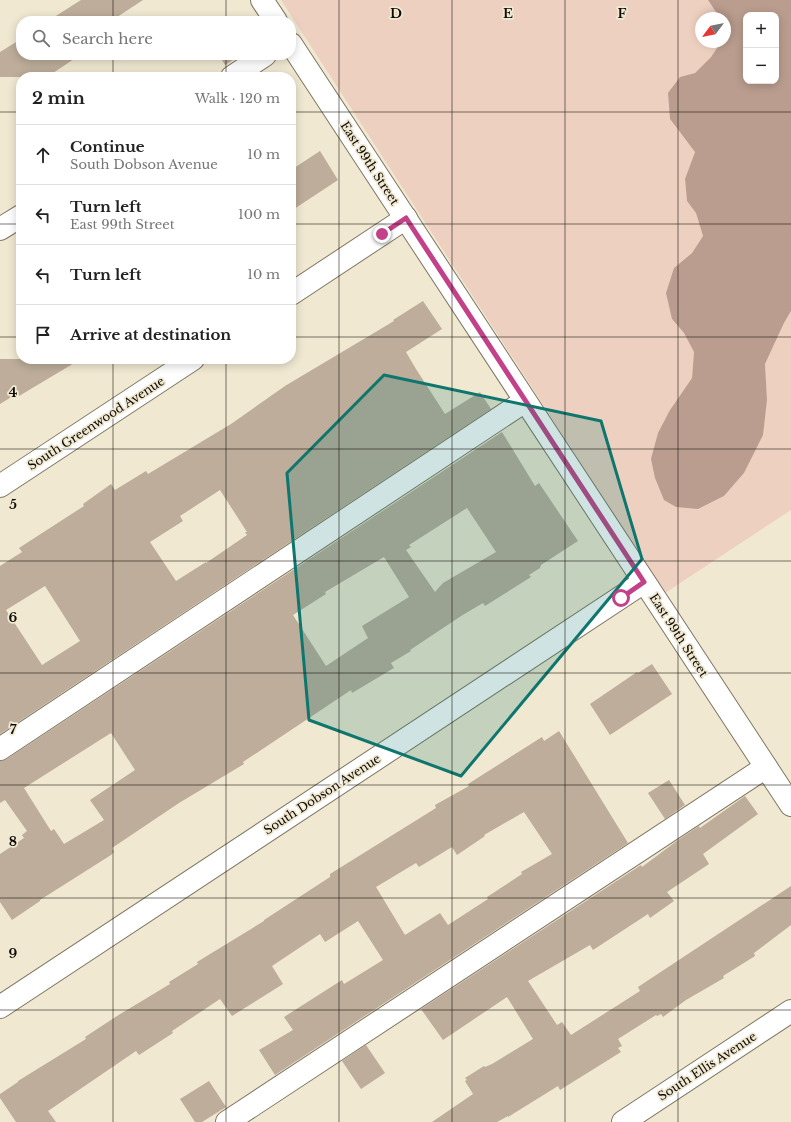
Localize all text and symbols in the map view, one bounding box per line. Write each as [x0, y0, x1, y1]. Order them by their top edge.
text: D [390, 5, 402, 22]
text: E [503, 5, 513, 22]
text: F [618, 5, 627, 22]
north arrow [695, 12, 731, 48]
map controls [743, 12, 779, 84]
button: + [743, 12, 779, 48]
search box [16, 16, 296, 60]
icon: search [30, 27, 52, 49]
text: Search here [62, 29, 153, 48]
button: − [743, 48, 779, 84]
text: 2 min [32, 88, 85, 109]
text: Walk · 120 m [195, 90, 280, 107]
street label: East 99th Street [337, 118, 403, 208]
text: Continue [70, 137, 145, 156]
icon: ahead [32, 144, 54, 166]
text: 10 m [247, 146, 280, 163]
text: South Dobson Avenue [70, 156, 218, 173]
text: Turn left [70, 197, 141, 216]
icon: left [32, 204, 54, 226]
text: 100 m [238, 206, 280, 223]
text: East 99th Street [70, 216, 175, 233]
route end [373, 225, 391, 243]
icon: left [32, 264, 54, 286]
text: Turn left [70, 265, 141, 284]
text: 10 m [247, 266, 280, 283]
icon: arrive [32, 324, 54, 346]
text: Arrive at destination [70, 325, 231, 344]
street label: South Greenwood Avenue [25, 373, 167, 473]
text: 4 [9, 384, 18, 401]
text: 5 [9, 496, 17, 513]
route start [612, 589, 630, 607]
street label: East 99th Street [646, 590, 712, 680]
text: 6 [9, 609, 18, 626]
text: 7 [10, 721, 17, 738]
street label: South Dobson Avenue [261, 751, 383, 837]
text: 8 [9, 833, 17, 850]
text: 9 [9, 945, 18, 962]
street label: South Ellis Avenue [655, 1028, 759, 1103]

